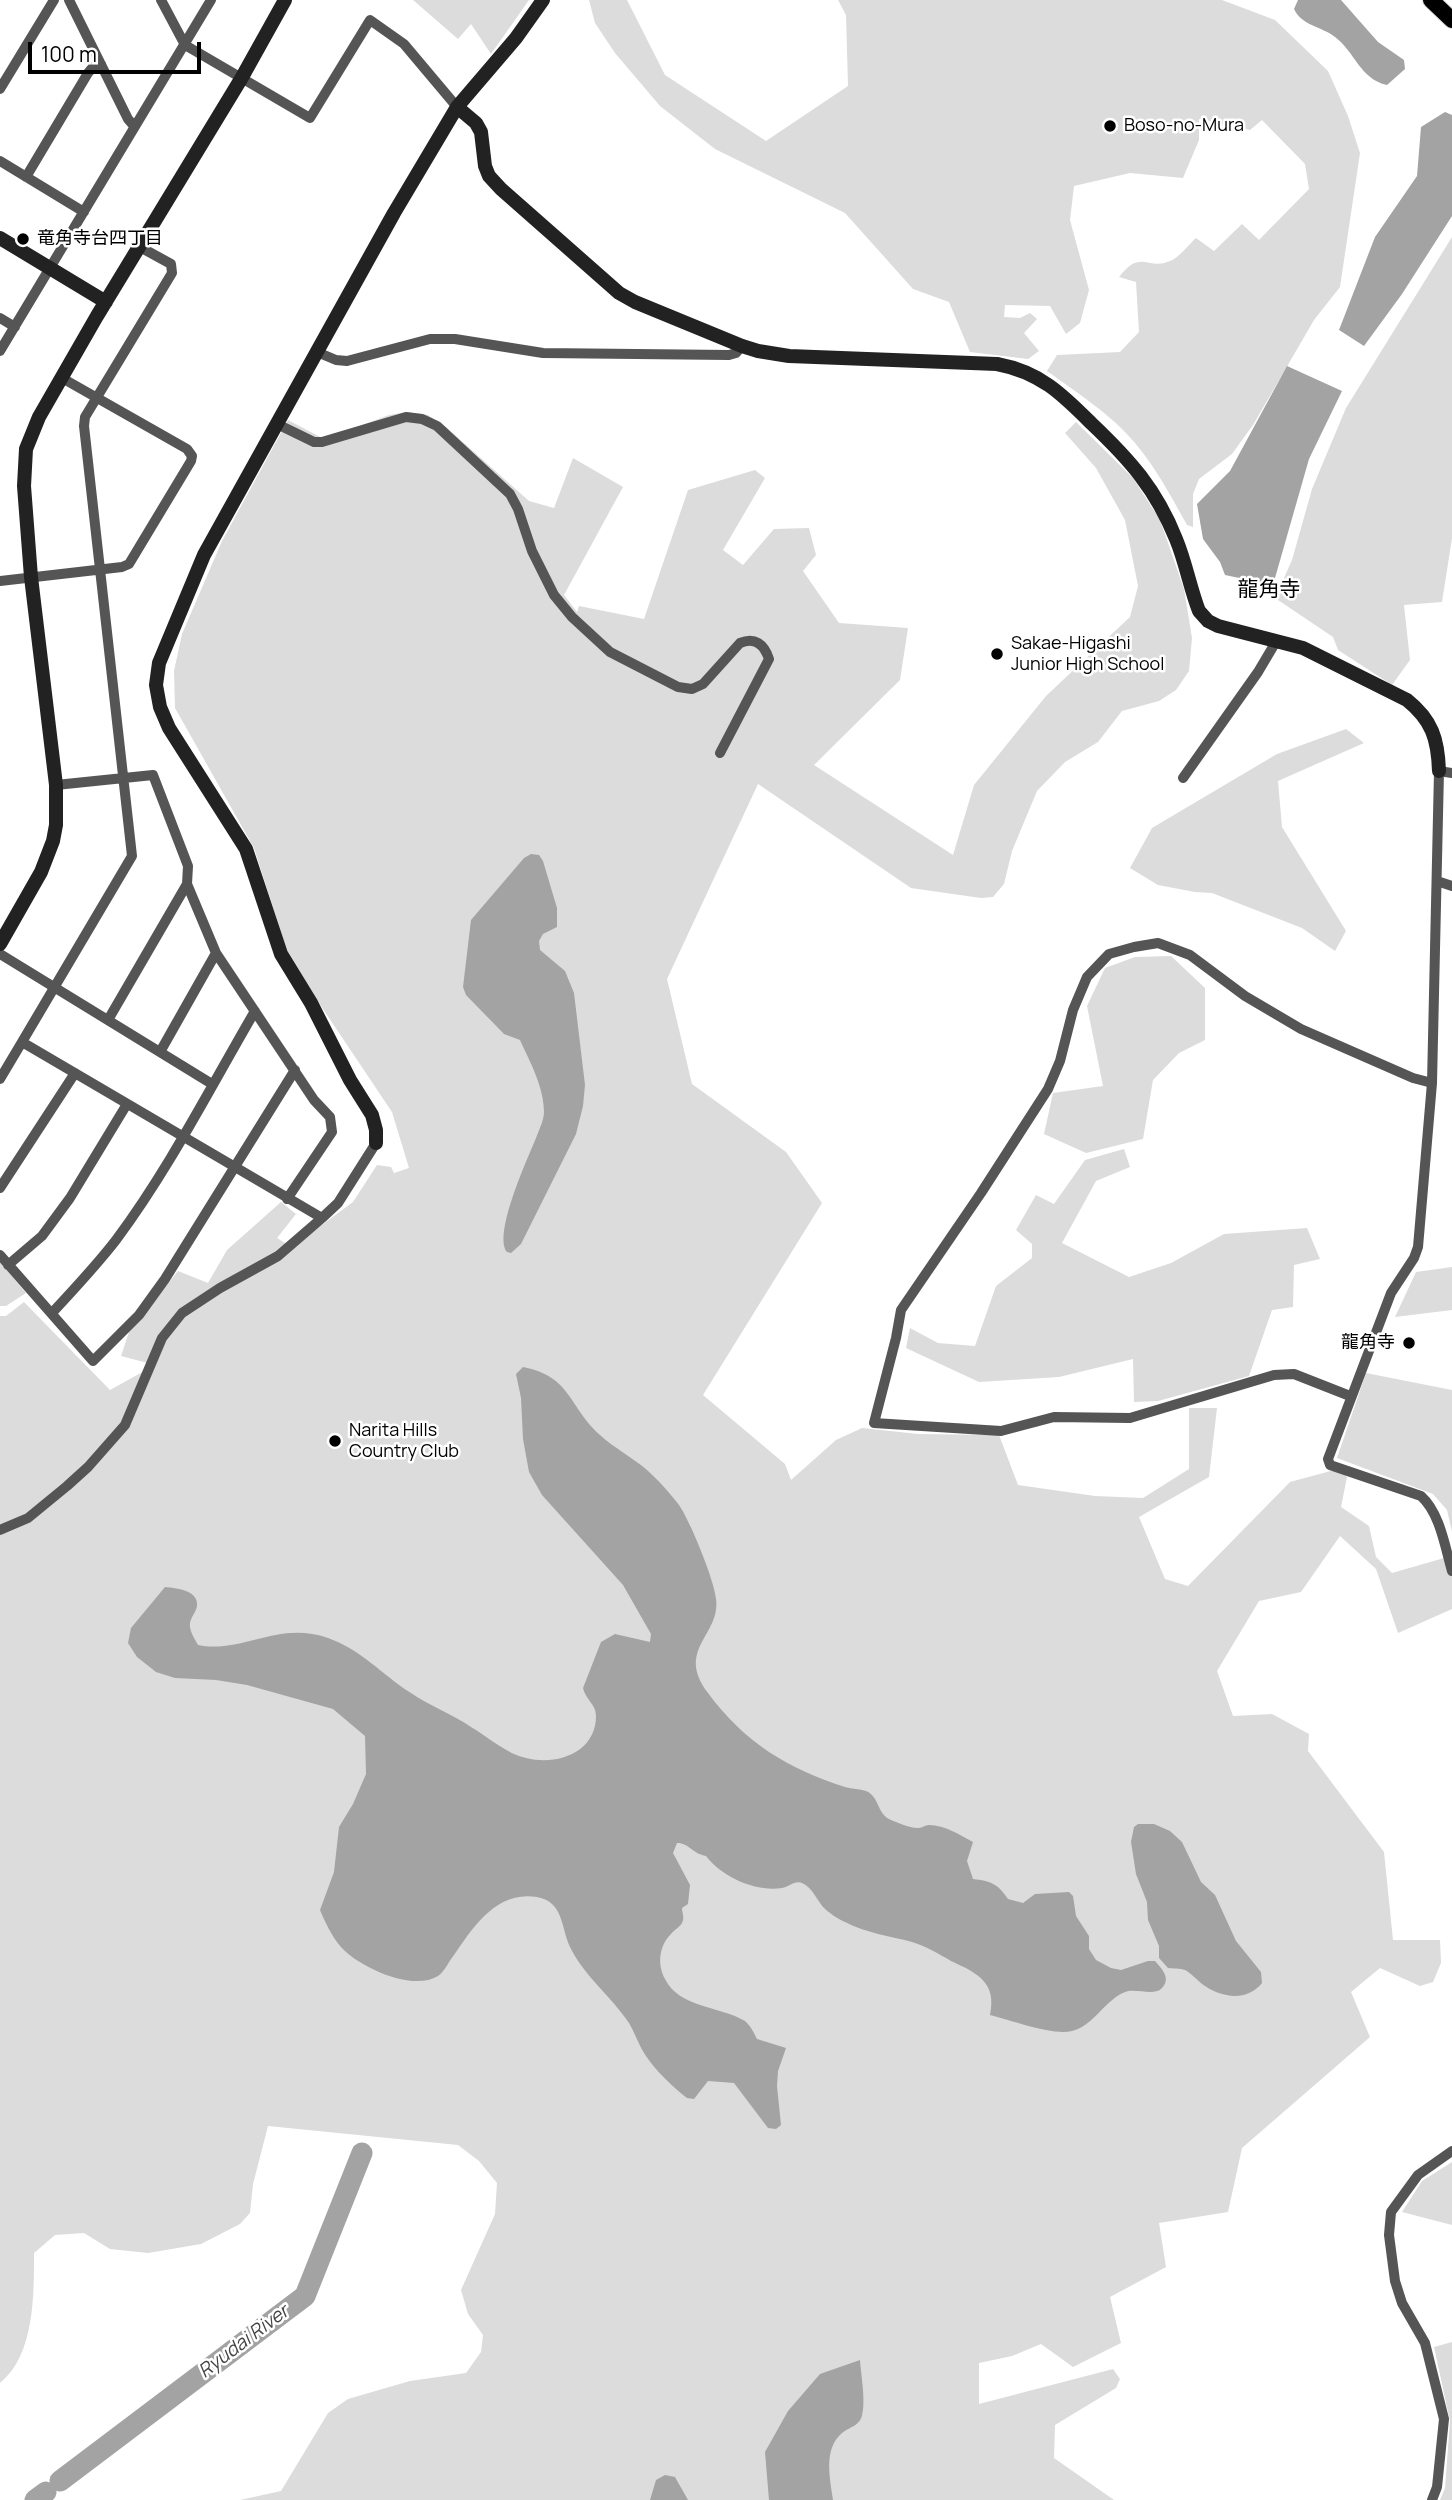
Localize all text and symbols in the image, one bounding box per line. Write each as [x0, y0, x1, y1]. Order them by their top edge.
scale bar [32, 28, 205, 72]
text: 100 m [41, 40, 97, 68]
place label: Boso-no-Mura [1124, 115, 1244, 137]
marker: Boso-no-Mura [1102, 118, 1118, 134]
place label: 竜角寺台四丁目 [37, 228, 163, 250]
marker: 竜角寺台四丁目 [15, 231, 31, 247]
district label: 龍角寺 [1238, 577, 1300, 603]
place label: Sakae-Higashi Junior High School [1011, 633, 1164, 676]
marker: Sakae-Higashi Junior High School [989, 646, 1005, 662]
place label: 龍角寺 [1341, 1332, 1395, 1354]
marker: 龍角寺 [1401, 1335, 1417, 1351]
place label: Narita Hills Country Club [349, 1420, 459, 1462]
marker: Narita Hills Country Club [327, 1433, 343, 1449]
water label: Ryudai River [194, 2301, 294, 2383]

